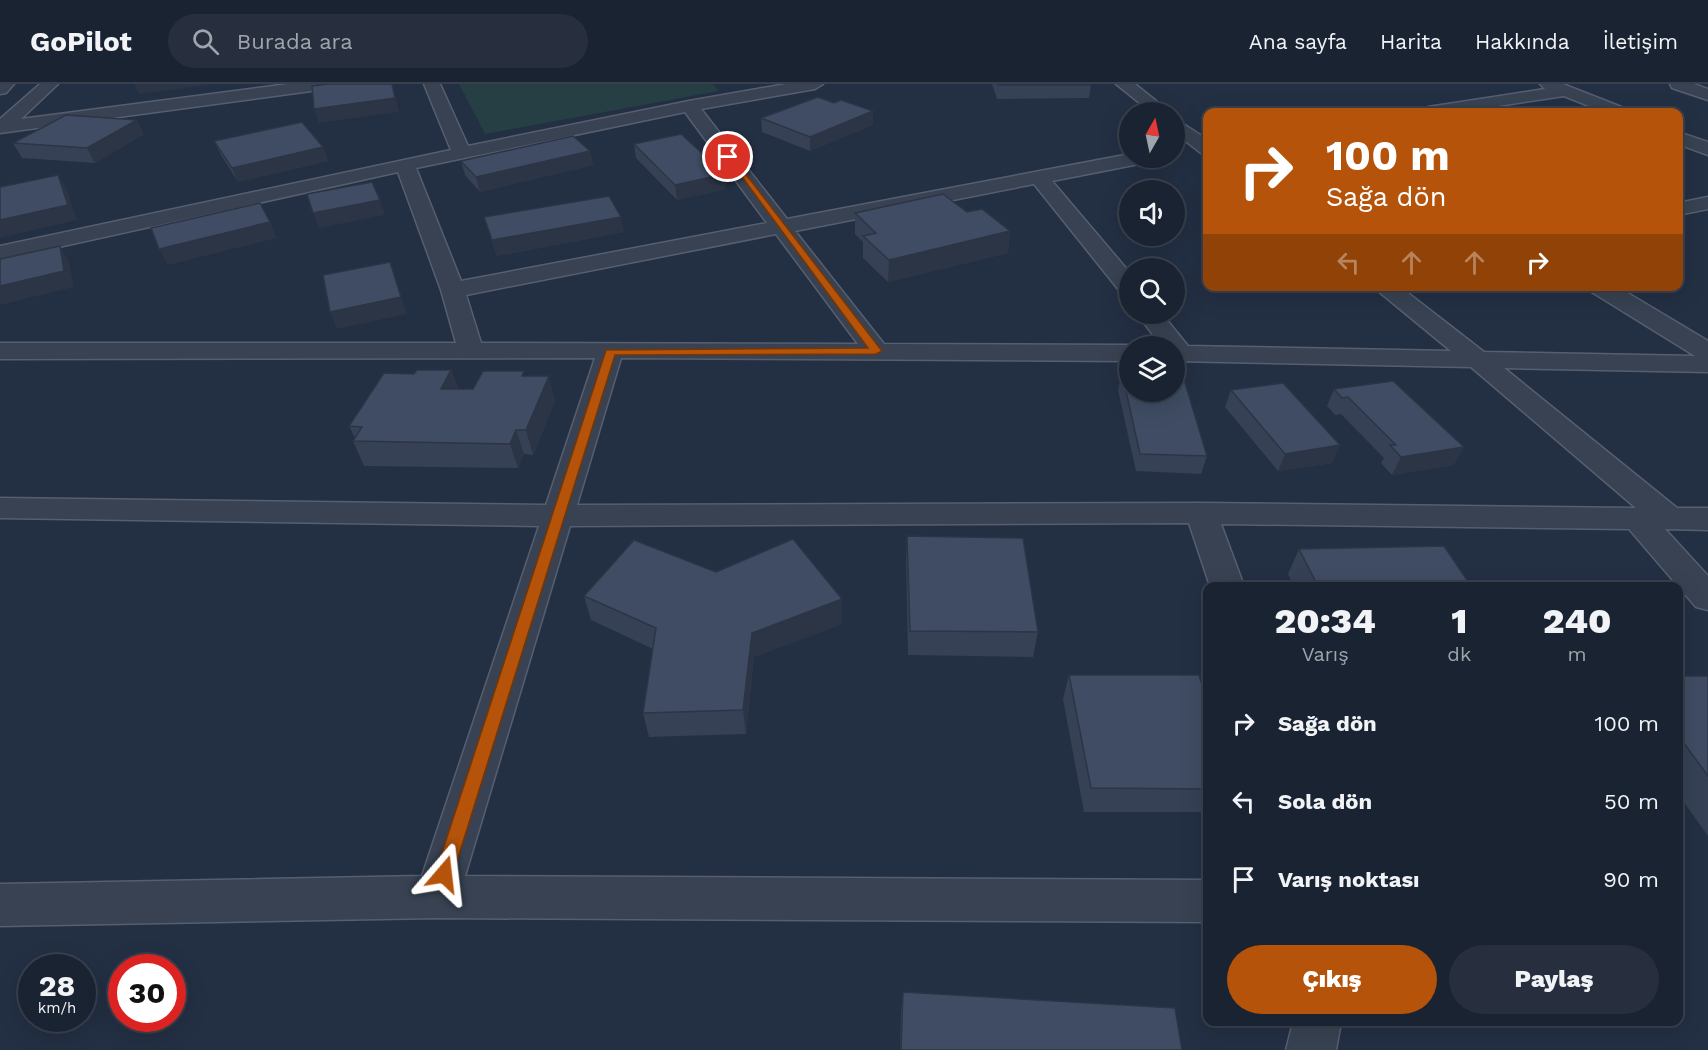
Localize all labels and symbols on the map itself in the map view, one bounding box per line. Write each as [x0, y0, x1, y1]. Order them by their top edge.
north arrow [1119, 102, 1185, 168]
pin [702, 131, 753, 182]
position arrow [412, 842, 476, 906]
speed limit sign: 30 [108, 954, 186, 1032]

